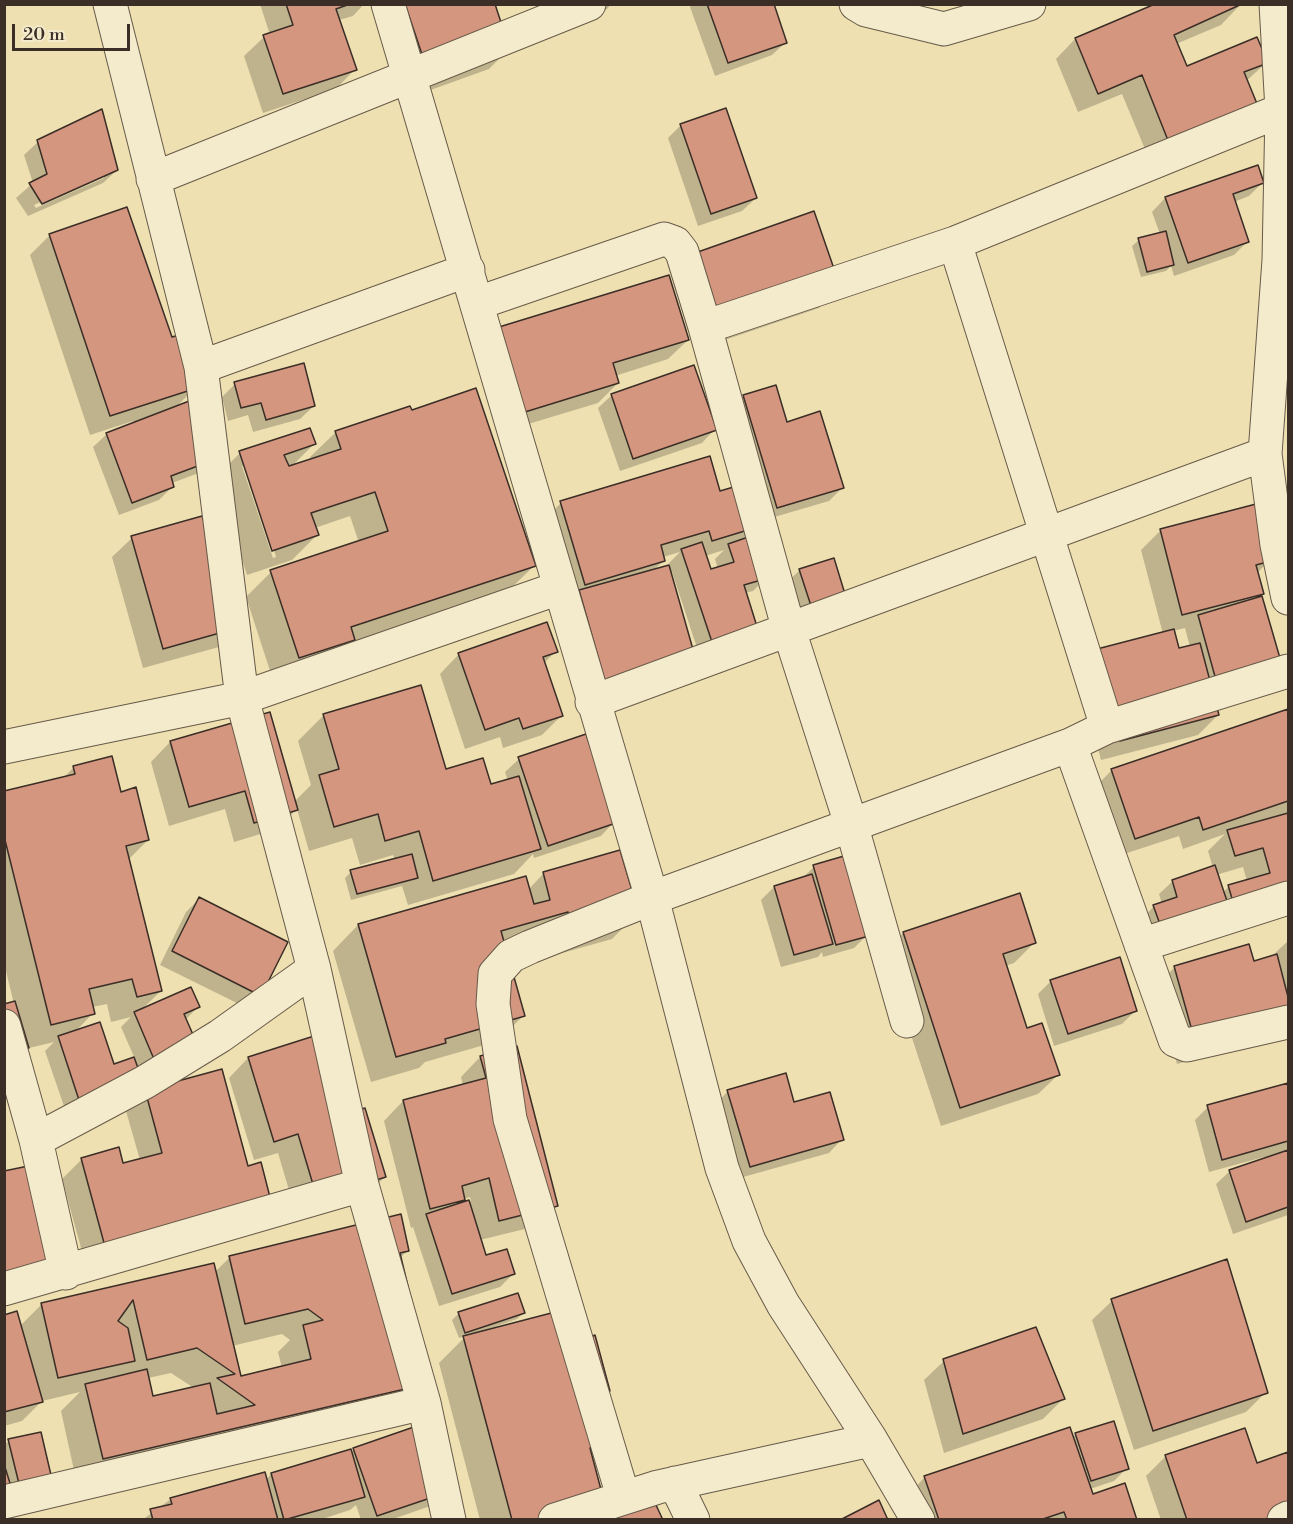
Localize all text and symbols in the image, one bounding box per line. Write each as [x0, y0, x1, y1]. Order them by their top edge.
scale bar [15, 12, 134, 50]
text: 20 m [23, 23, 65, 46]

